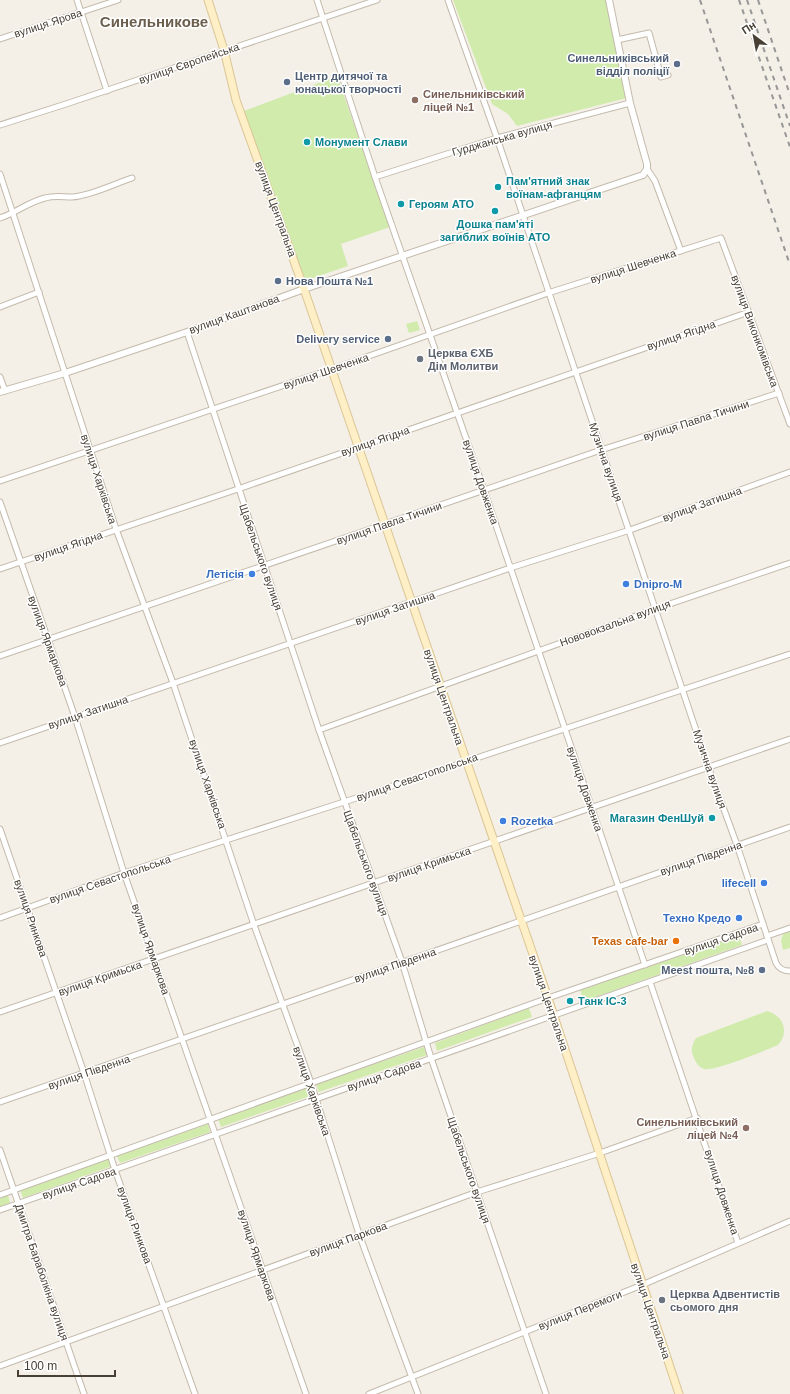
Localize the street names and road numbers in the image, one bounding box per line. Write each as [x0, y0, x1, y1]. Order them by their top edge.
street label: вулиця Ярова [12, 6, 84, 40]
street label: вулиця Європейська [137, 40, 242, 86]
street label: Гурджанська вулиця [451, 118, 553, 158]
street label: вулиця Центральна [253, 160, 299, 259]
street label: вулиця Шевченка [589, 246, 678, 286]
street label: вулиця Виконкомівська [729, 273, 781, 390]
street label: вулиця Каштанова [187, 292, 282, 336]
street label: вулиця Ягідна [645, 317, 718, 352]
street label: вулиця Шевченка [282, 350, 371, 391]
street label: вулиця Павла Тичини [642, 397, 750, 443]
street label: Музична вулиця [587, 421, 625, 503]
street label: вулиця Ягідна [339, 423, 412, 458]
street label: вулиця Харківська [79, 433, 119, 526]
street label: вулиця Довженка [461, 438, 501, 527]
street label: вулиця Затишна [661, 484, 744, 524]
street label: вулиця Павла Тичини [335, 499, 443, 547]
street label: Щабельського вулиця [237, 502, 285, 612]
street label: вулиця Ягідна [32, 528, 105, 563]
street label: вулиця Затишна [354, 588, 437, 627]
street label: вулиця Ярмаркова [26, 594, 70, 689]
street label: Нововокзальна вулиця [558, 597, 672, 649]
street label: вулиця Центральна [422, 647, 466, 747]
street label: вулиця Затишна [47, 692, 130, 731]
street label: Музична вулиця [691, 728, 729, 810]
street label: вулиця Харківська [187, 738, 229, 831]
street label: вулиця Довженка [565, 745, 605, 834]
street label: вулиця Севастопольська [355, 750, 480, 803]
street label: Щабельського вулиця [341, 809, 391, 917]
street label: вулиця Південна [659, 838, 744, 878]
street label: вулиця Кримьска [386, 844, 473, 884]
street label: вулиця Севастопольська [48, 852, 173, 905]
street label: вулиця Ринкова [12, 878, 50, 959]
street label: вулиця Ярмаркова [130, 902, 173, 997]
street label: вулиця Садова [683, 920, 760, 957]
street label: вулиця Південна [353, 945, 438, 985]
street label: вулиця Центральна [527, 953, 571, 1053]
street label: вулиця Кримьска [57, 958, 144, 998]
street label: вулиця Харківська [291, 1045, 333, 1138]
street label: вулиця Південна [47, 1052, 132, 1092]
street label: вулиця Садова [346, 1056, 423, 1093]
street label: Щабельського вулиця [445, 1115, 493, 1225]
street label: вулиця Довженка [703, 1148, 742, 1237]
street label: вулиця Садова [41, 1164, 118, 1201]
street label: вулиця Ринкова [115, 1185, 155, 1266]
street label: Дмитра Бараболкіна вулиця [13, 1202, 71, 1342]
street label: вулиця Ярмаркова [236, 1208, 279, 1303]
street label: вулиця Паркова [308, 1219, 389, 1259]
street label: вулиця Центральна [629, 1261, 673, 1361]
street label: вулиця Перемоги [537, 1288, 623, 1332]

